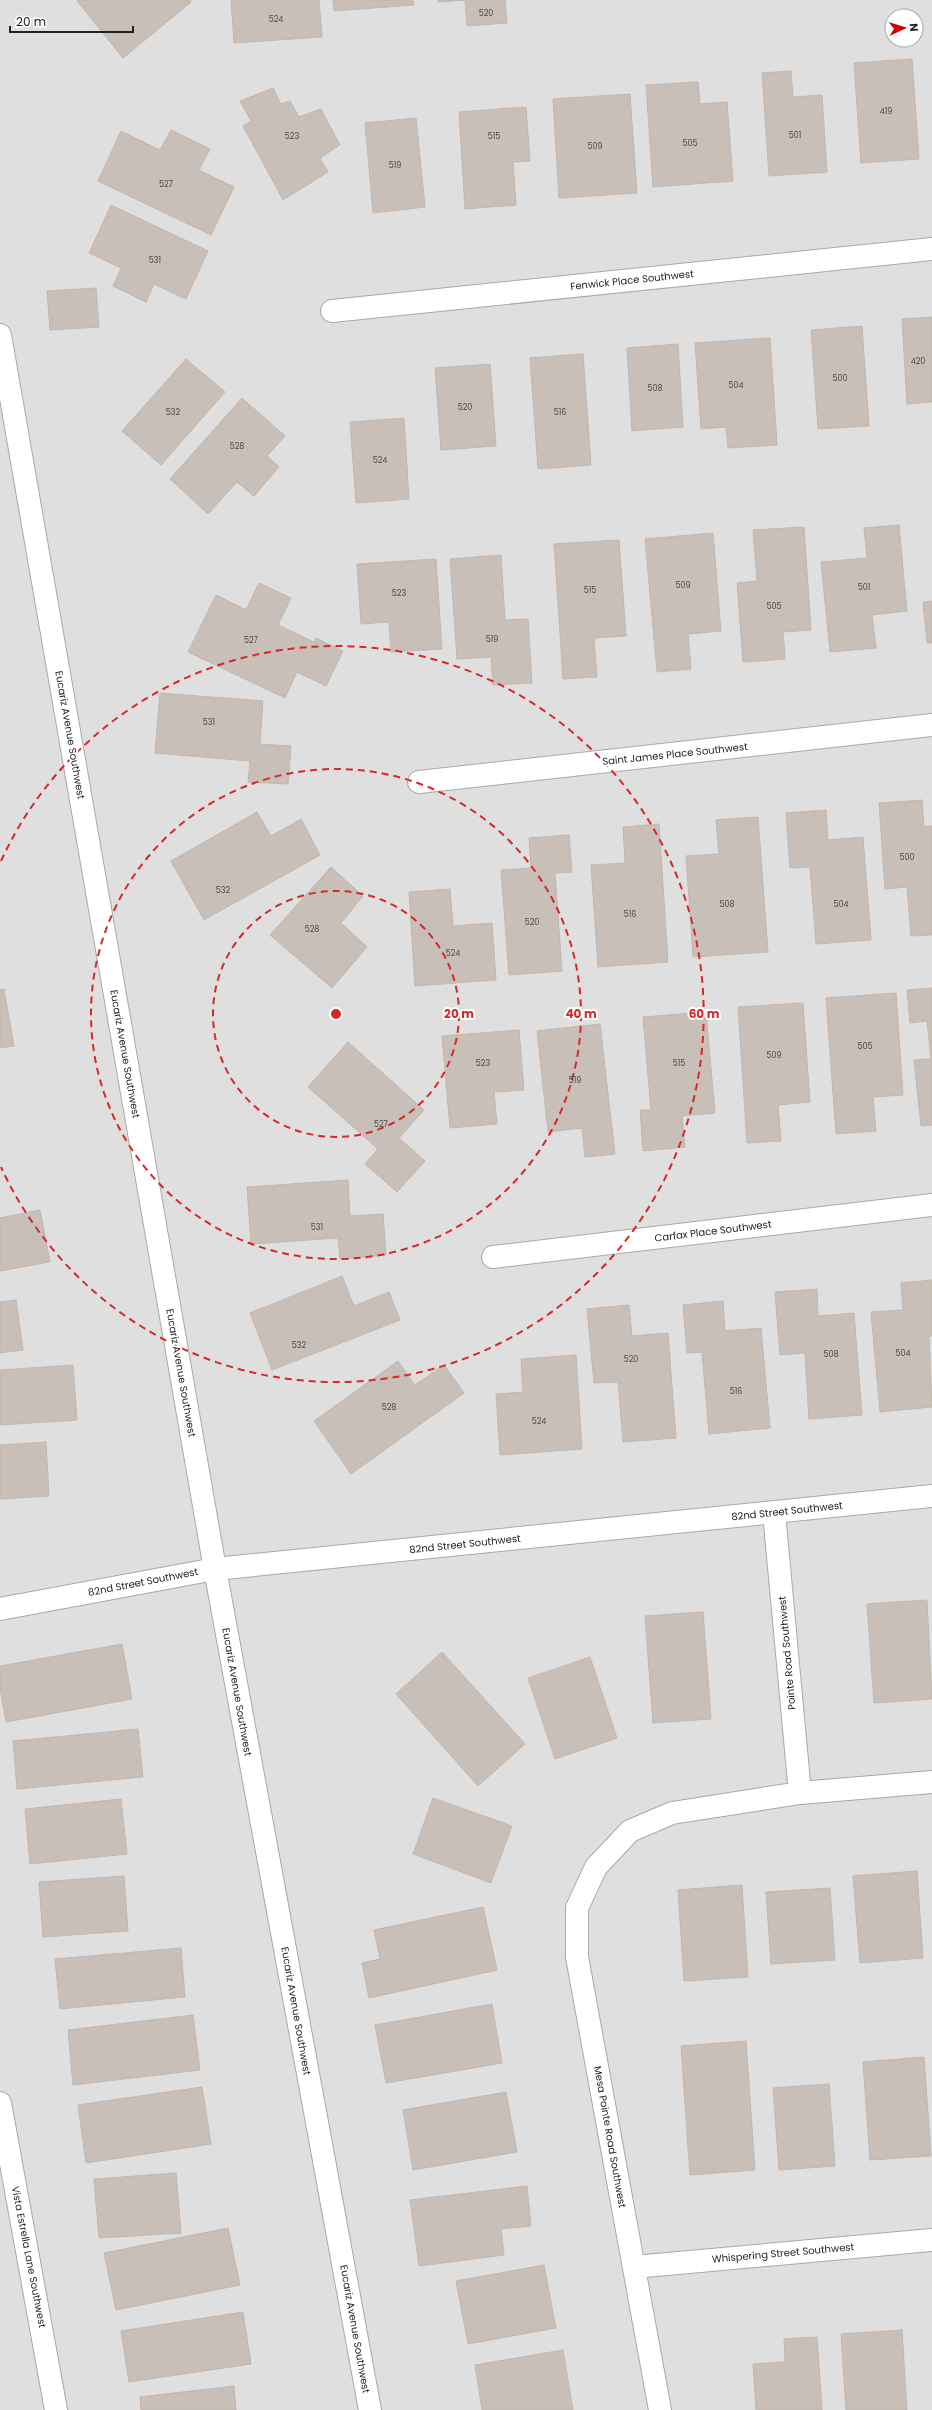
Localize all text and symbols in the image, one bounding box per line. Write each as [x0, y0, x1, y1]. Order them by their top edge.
scale bar [10, 8, 133, 34]
house number: 520 [479, 8, 493, 19]
north arrow [884, 8, 924, 48]
text: 20 m [16, 13, 46, 30]
house number: 524 [269, 14, 283, 25]
text: N [906, 23, 922, 32]
house number: 419 [880, 106, 892, 117]
house number: 501 [789, 130, 801, 141]
house number: 523 [285, 131, 299, 142]
house number: 515 [488, 131, 500, 142]
house number: 505 [682, 138, 698, 149]
house number: 509 [587, 141, 603, 152]
house number: 519 [389, 160, 401, 171]
house number: 527 [159, 179, 174, 190]
house number: 531 [149, 255, 161, 266]
street label: Fenwick Place Southwest [569, 266, 695, 294]
house number: 420 [911, 356, 925, 367]
house number: 500 [832, 373, 848, 384]
house number: 504 [728, 380, 744, 391]
house number: 508 [647, 383, 663, 394]
house number: 520 [458, 402, 472, 413]
house number: 532 [166, 407, 181, 418]
house number: 516 [554, 407, 566, 418]
house number: 528 [230, 441, 244, 452]
house number: 524 [373, 455, 387, 466]
house number: 509 [675, 580, 691, 591]
house number: 501 [858, 582, 870, 593]
house number: 515 [584, 585, 596, 596]
house number: 523 [392, 588, 406, 599]
house number: 505 [766, 601, 782, 612]
house number: 519 [486, 634, 498, 645]
house number: 527 [244, 635, 259, 646]
street label: Eucariz Avenue Southwest [51, 670, 89, 801]
house number: 531 [203, 717, 215, 728]
street label: Saint James Place Southwest [602, 739, 749, 769]
house number: 500 [899, 852, 915, 863]
house number: 532 [216, 885, 231, 896]
house number: 508 [719, 899, 735, 910]
house number: 504 [833, 899, 849, 910]
house number: 516 [624, 909, 636, 920]
house number: 520 [525, 917, 539, 928]
house number: 528 [305, 924, 319, 935]
house number: 524 [446, 948, 460, 959]
street label: Eucariz Avenue Southwest [106, 989, 144, 1120]
text: 20 m [444, 1005, 474, 1022]
text: 40 m [565, 1005, 597, 1022]
text: 60 m [689, 1005, 720, 1022]
centre of rings [329, 1007, 343, 1021]
house number: 505 [857, 1041, 873, 1052]
house number: 509 [766, 1050, 782, 1061]
house number: 523 [476, 1058, 490, 1069]
house number: 515 [673, 1058, 685, 1069]
house number: 519 [569, 1075, 581, 1086]
house number: 527 [374, 1119, 389, 1130]
street label: Carfax Place Southwest [654, 1216, 773, 1246]
house number: 531 [311, 1222, 323, 1233]
street label: Eucariz Avenue Southwest [162, 1308, 200, 1439]
house number: 532 [292, 1340, 307, 1351]
house number: 504 [895, 1348, 911, 1359]
house number: 508 [823, 1349, 839, 1360]
house number: 520 [624, 1354, 638, 1365]
house number: 516 [730, 1386, 742, 1397]
house number: 528 [382, 1402, 396, 1413]
house number: 524 [532, 1416, 546, 1427]
street label: 82nd Street Southwest [731, 1498, 844, 1524]
street label: 82nd Street Southwest [409, 1531, 522, 1557]
street label: 82nd Street Southwest [87, 1564, 200, 1600]
street label: Pointe Road Southwest [775, 1595, 799, 1711]
street label: Eucariz Avenue Southwest [218, 1627, 256, 1758]
street label: Eucariz Avenue Southwest [277, 1946, 315, 2077]
street label: Mesa Pointe Road Southwest [590, 2065, 630, 2209]
street label: Vista Estrella Lane Southwest [8, 2185, 50, 2330]
street label: Whispering Street Southwest [711, 2239, 855, 2267]
street label: Eucariz Avenue Southwest [336, 2264, 374, 2395]

